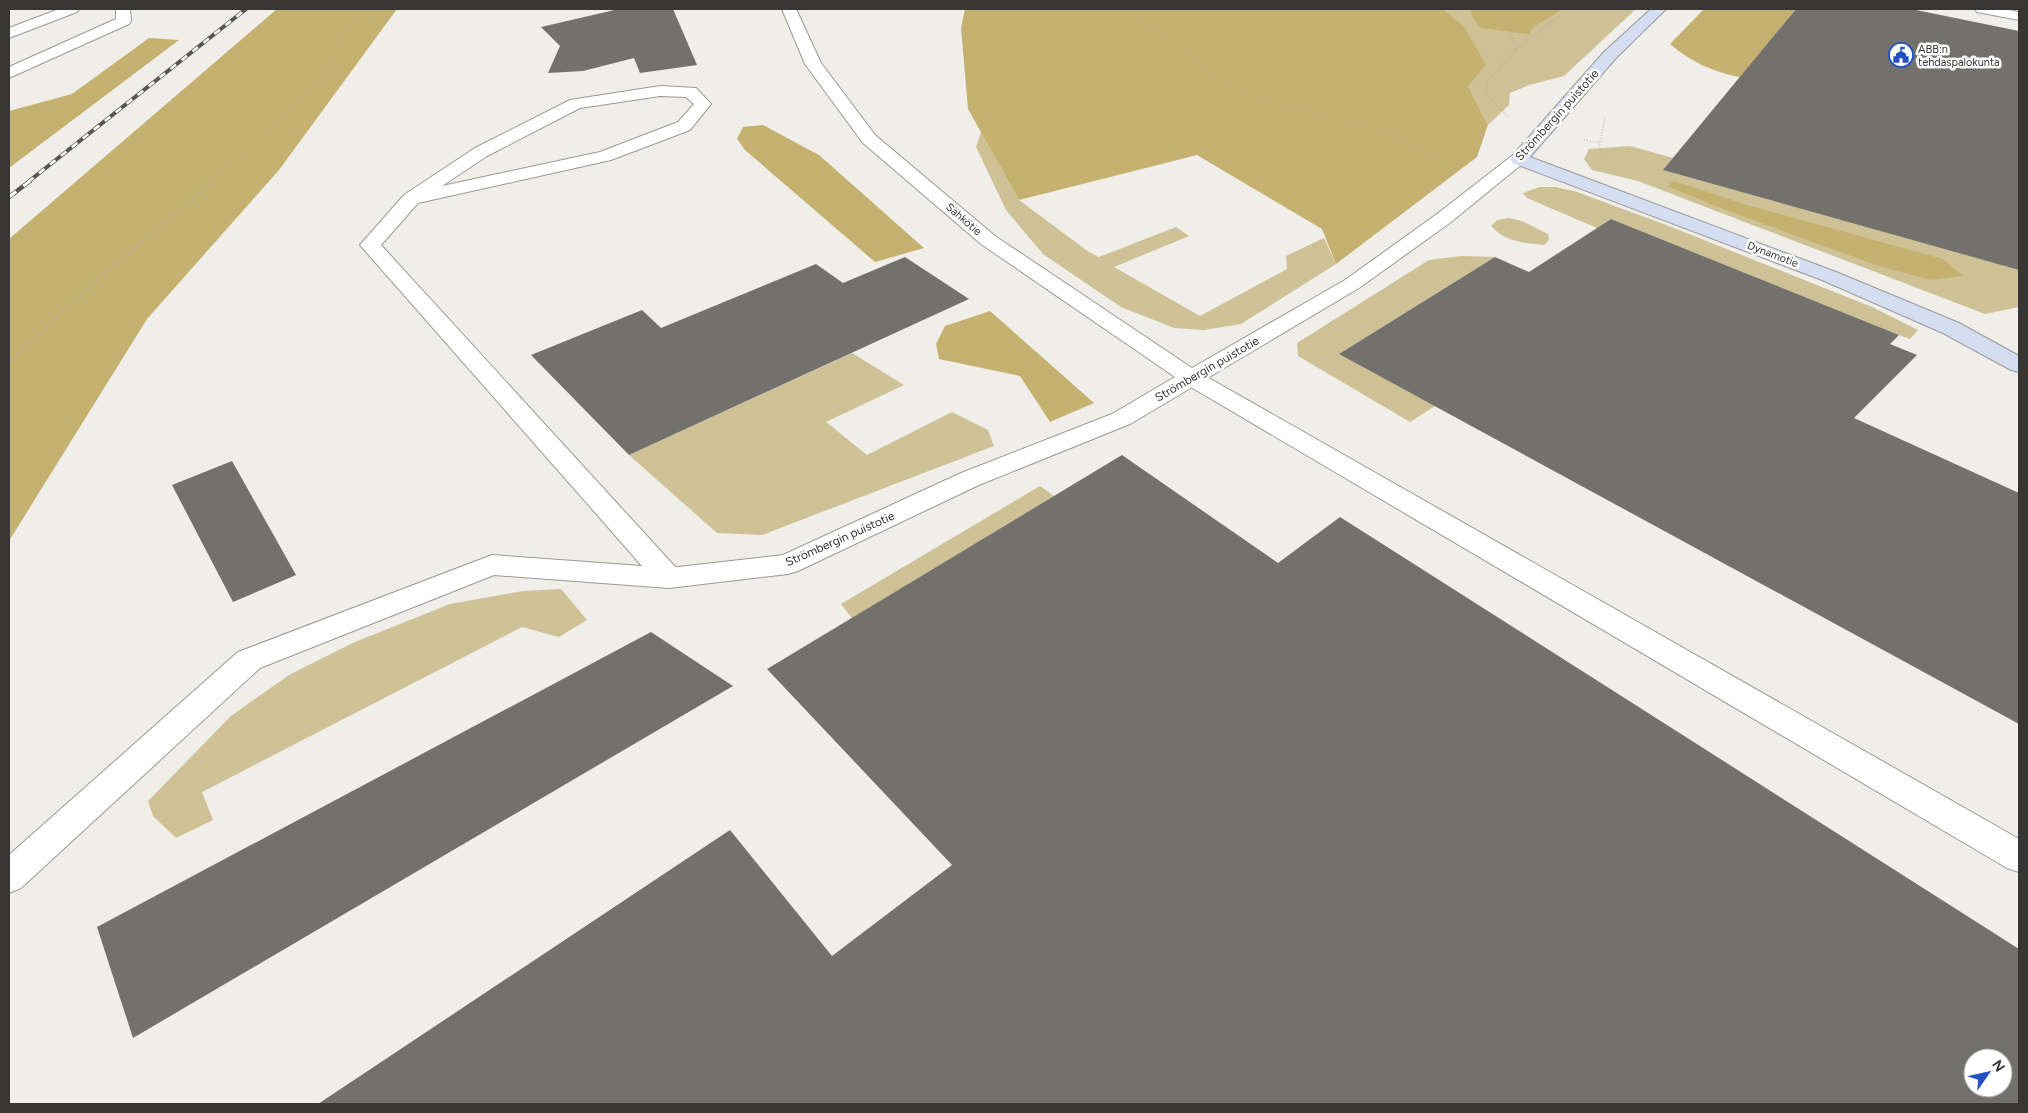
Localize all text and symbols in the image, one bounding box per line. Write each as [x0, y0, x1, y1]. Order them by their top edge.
public building icon: ABB:n tehdaspalokunta [1888, 42, 1914, 68]
place label: ABB:n tehdaspalokunta [1918, 43, 2000, 69]
street label: Strömbergin puistotie [1512, 66, 1602, 163]
street label: Sähkötie [943, 200, 984, 238]
street label: Dynamotie [1745, 239, 1800, 270]
street label: Strömbergin puistotie [1153, 333, 1262, 405]
street label: Strömbergin puistotie [783, 508, 897, 569]
north arrow [1963, 1048, 2013, 1098]
text: N [1988, 1057, 2008, 1075]

